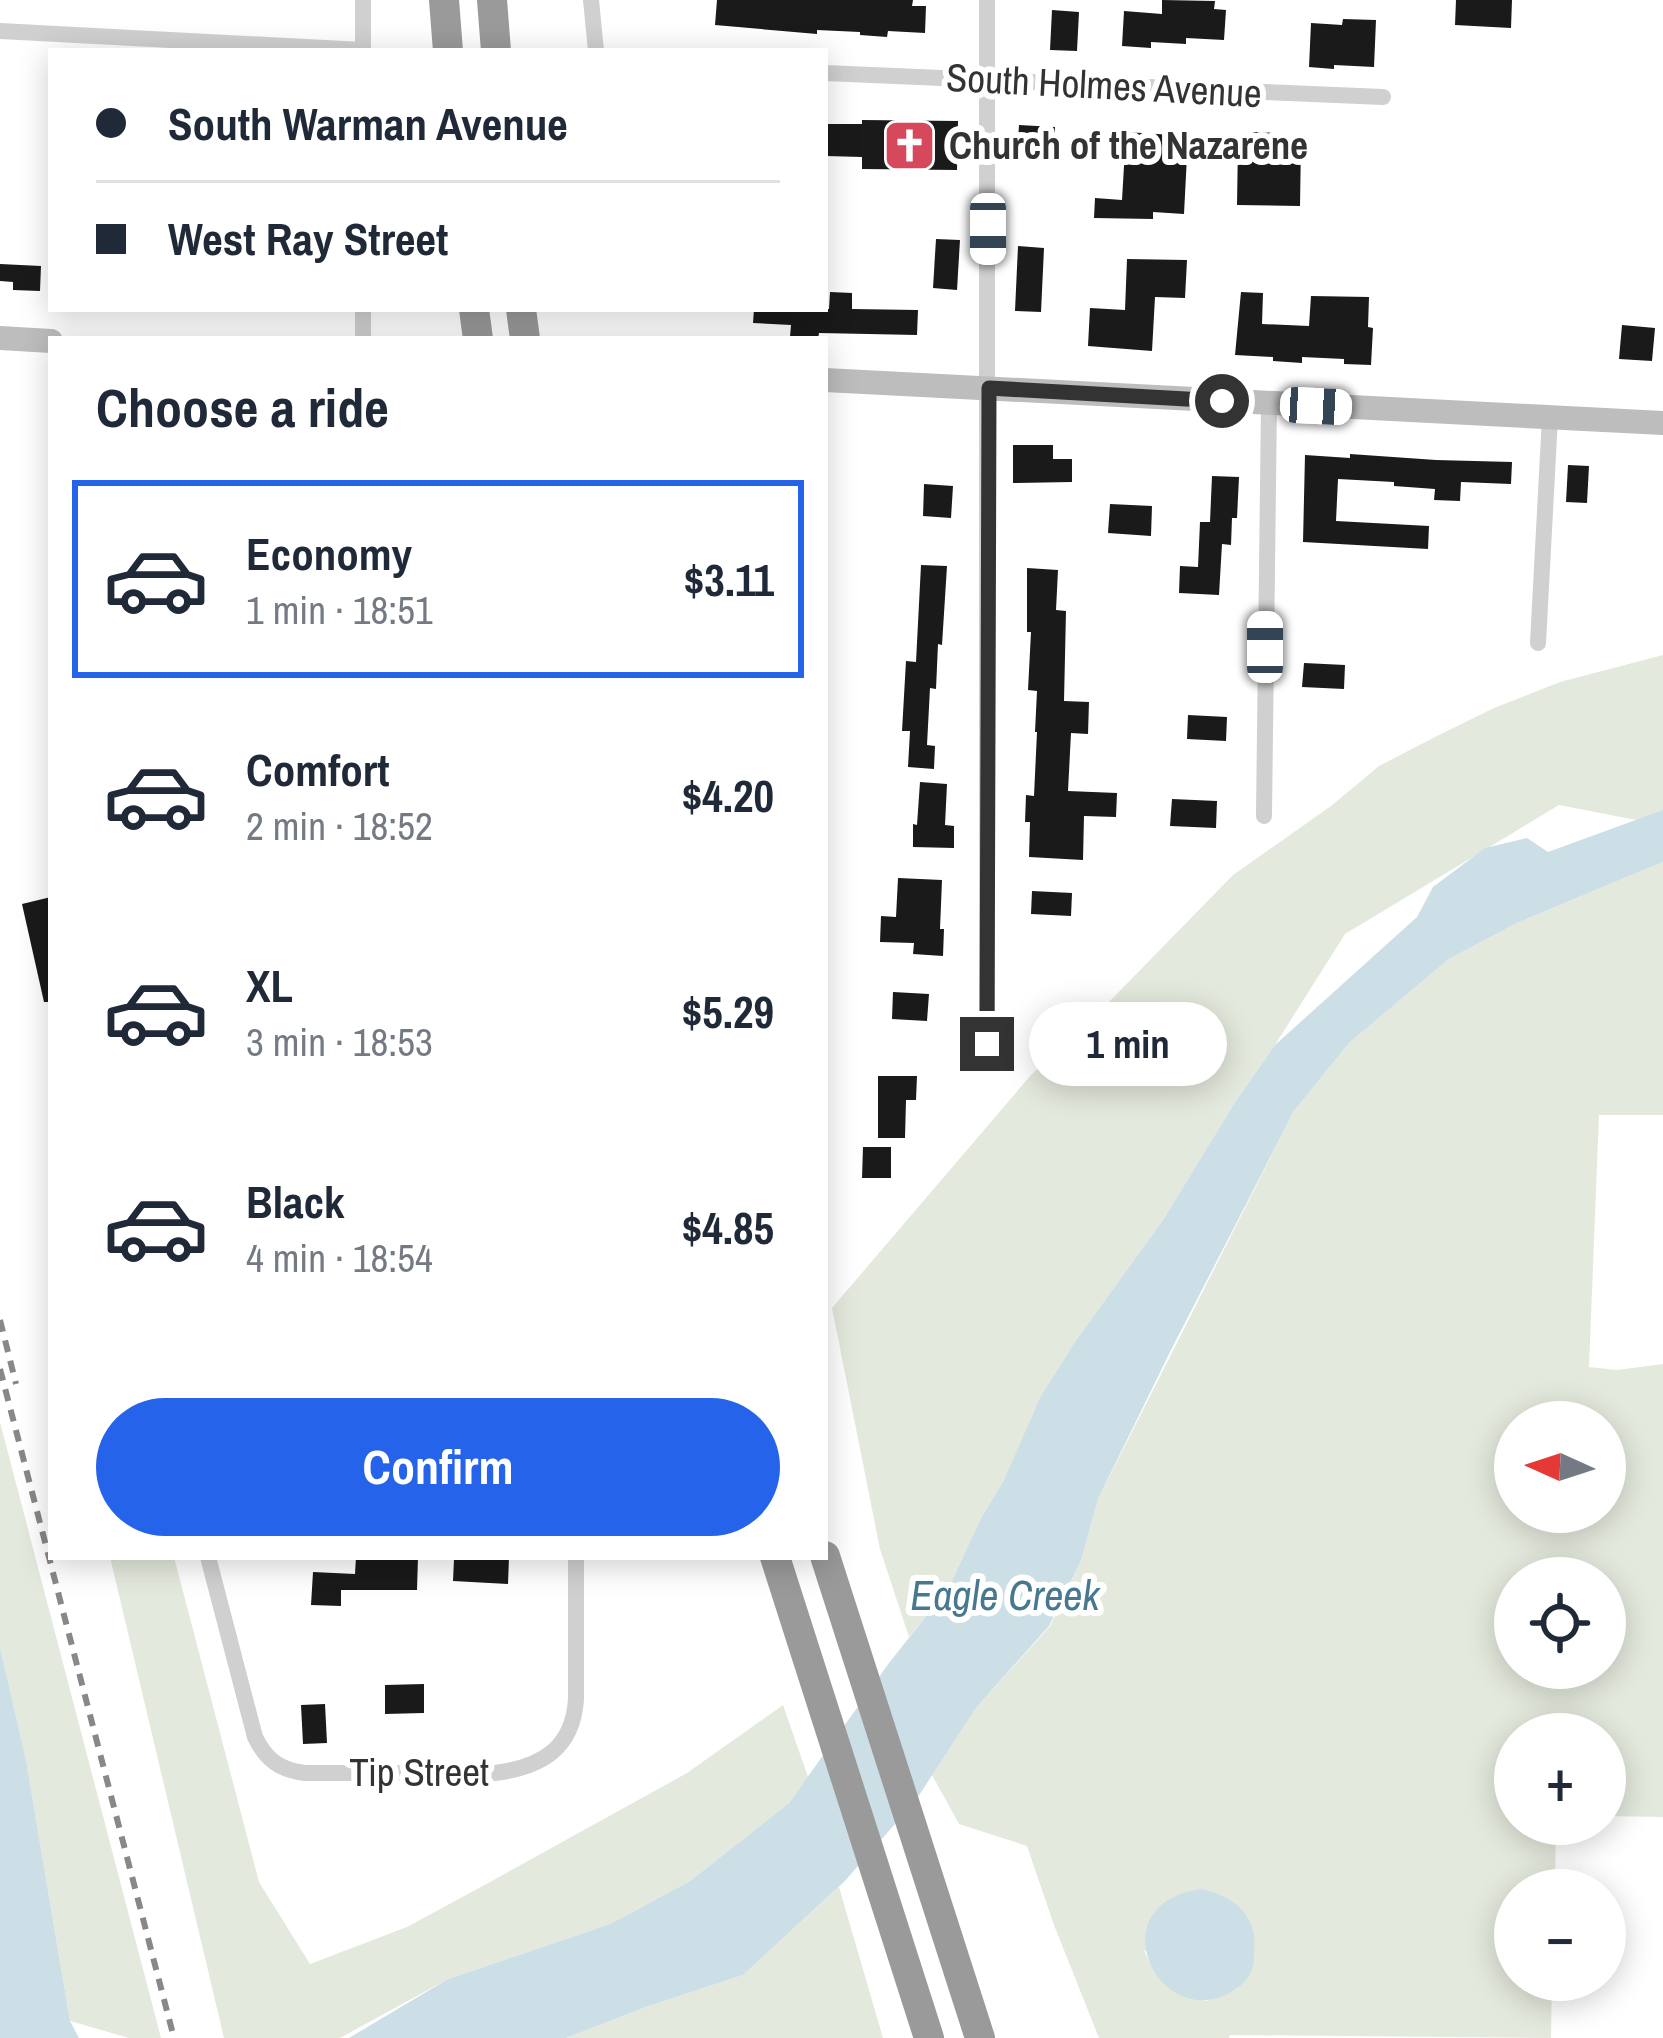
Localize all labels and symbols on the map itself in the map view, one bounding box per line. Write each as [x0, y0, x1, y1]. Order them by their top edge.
street label: South Holmes Avenue [945, 51, 1263, 119]
church icon: Church of the Nazarene [882, 117, 938, 173]
place label: Church of the Nazarene [949, 119, 1308, 171]
car [970, 193, 1006, 265]
route start [1195, 374, 1249, 428]
car [1279, 386, 1353, 426]
car [1247, 611, 1283, 683]
callout: 1 min [1029, 1002, 1227, 1086]
route end [960, 1017, 1014, 1071]
north arrow [1494, 1401, 1626, 1533]
water label: Eagle Creek [910, 1567, 1102, 1623]
street label: Tip Street [349, 1746, 489, 1798]

